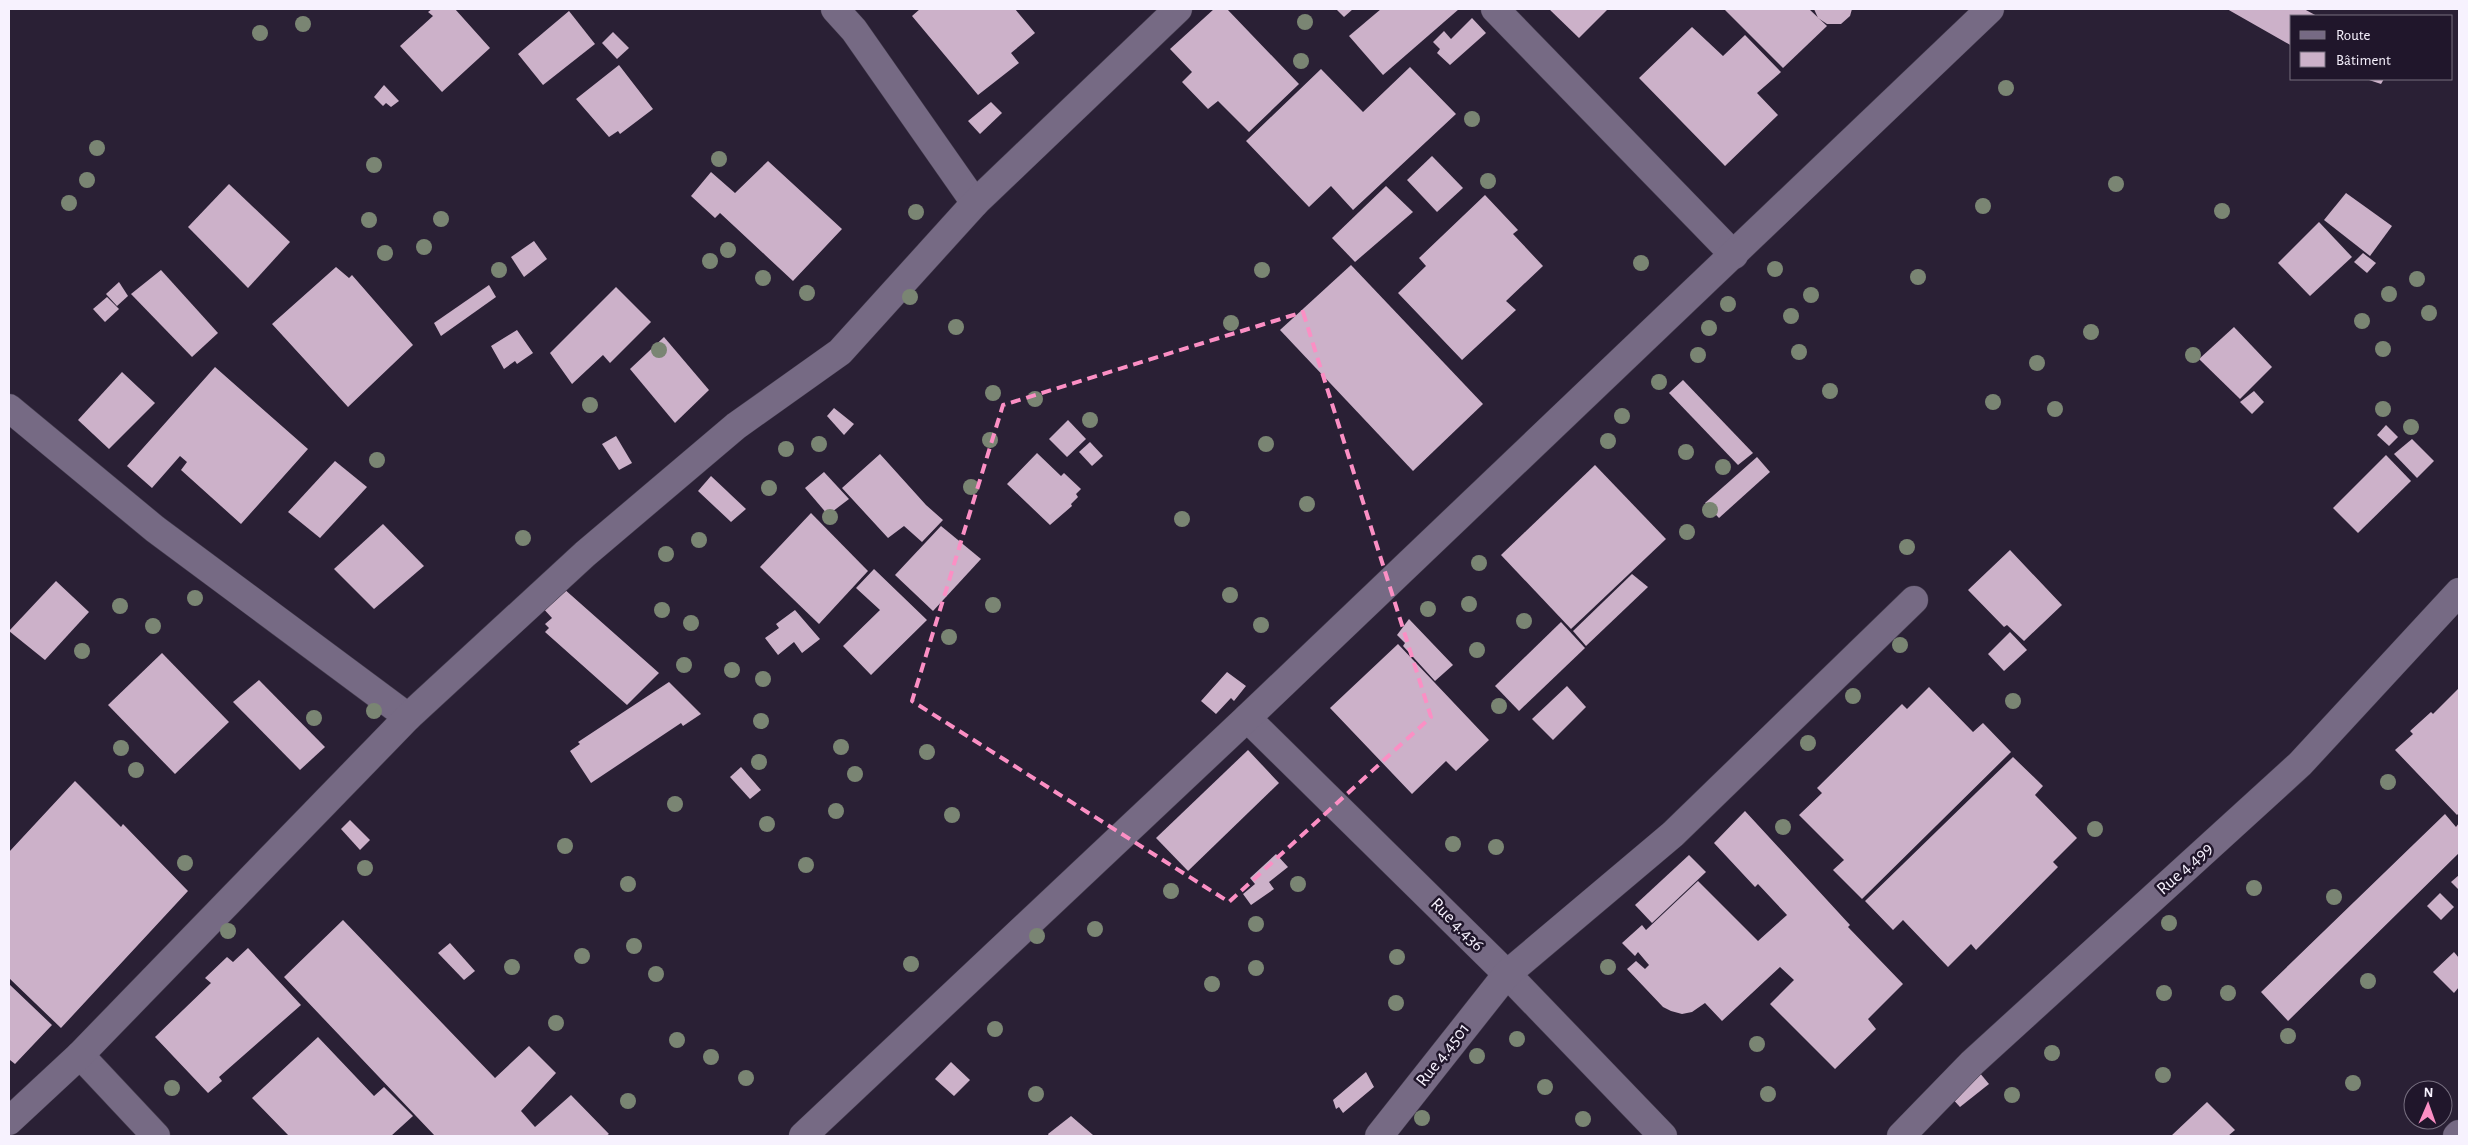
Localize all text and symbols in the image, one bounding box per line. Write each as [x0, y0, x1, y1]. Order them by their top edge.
legend [2290, 15, 2453, 80]
text: Route [2336, 28, 2370, 43]
text: Bâtiment [2336, 53, 2391, 68]
street label: Rue 4.499 [2154, 839, 2216, 899]
street label: Rue 4.436 [1427, 895, 1487, 955]
street label: Rue 4.4501 [1413, 1020, 1473, 1090]
north arrow [2403, 1080, 2453, 1130]
text: N [2423, 1086, 2434, 1100]

